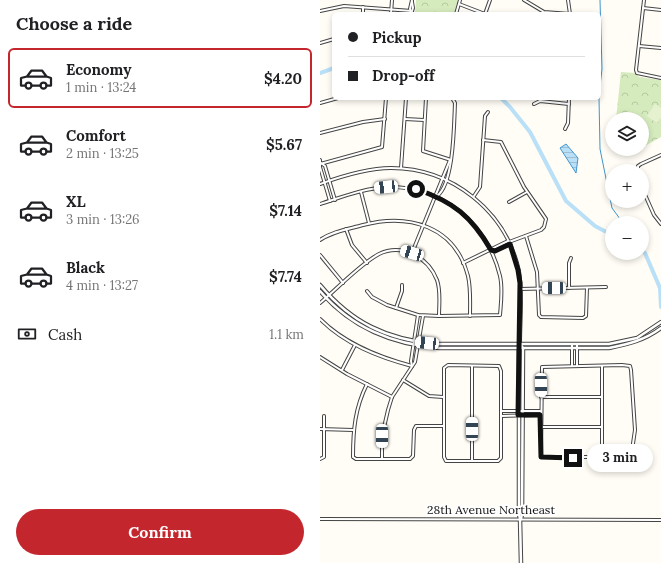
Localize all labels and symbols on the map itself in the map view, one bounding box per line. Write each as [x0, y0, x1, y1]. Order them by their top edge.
car [373, 180, 399, 194]
route start [407, 180, 425, 198]
car [399, 244, 425, 262]
car [542, 282, 566, 294]
car [414, 336, 440, 350]
car [535, 373, 547, 397]
car [466, 417, 478, 441]
car [376, 424, 388, 448]
callout: 3 min [587, 444, 653, 472]
route end [564, 449, 582, 467]
street label: 28th Avenue Northeast [427, 502, 555, 517]

